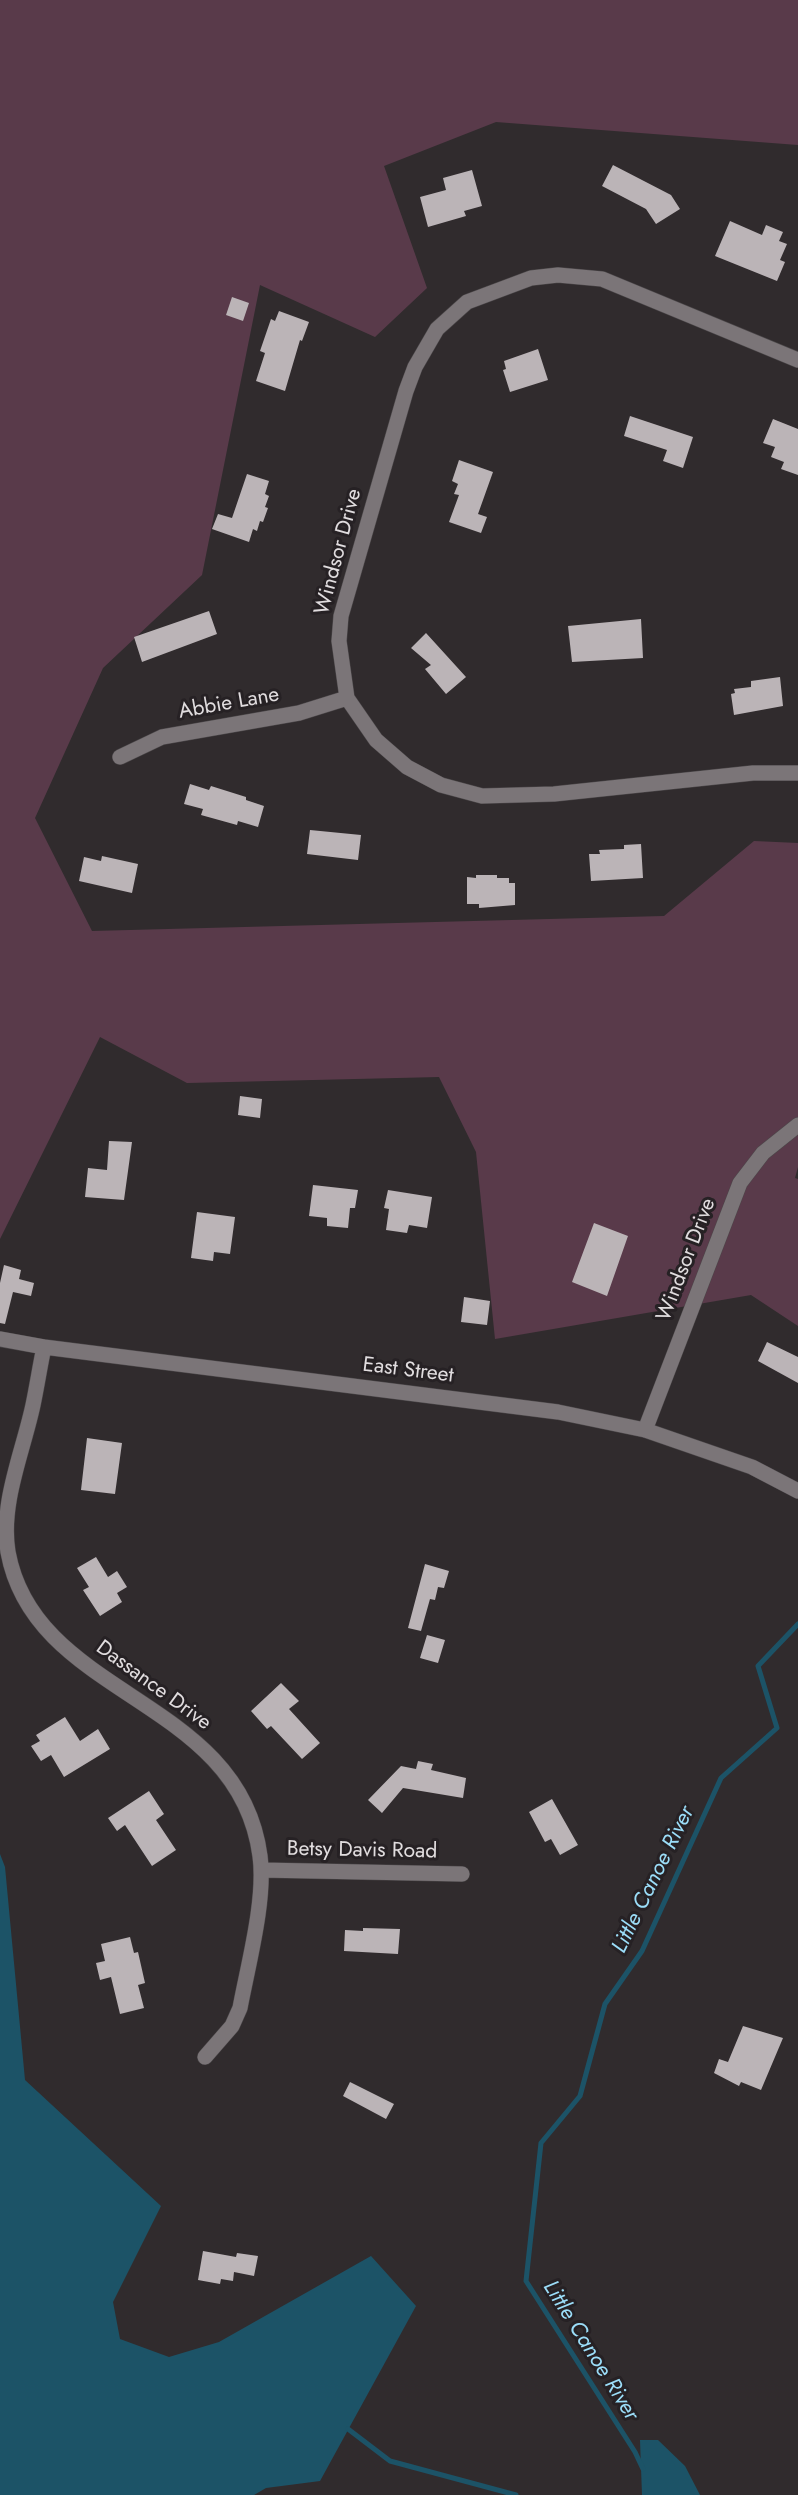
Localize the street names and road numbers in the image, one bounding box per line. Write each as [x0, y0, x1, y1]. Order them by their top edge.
street label: Windsor Drive [310, 486, 368, 618]
street label: Abbie Lane [177, 683, 281, 725]
street label: Windsor Drive [652, 1195, 722, 1325]
street label: East Street [361, 1353, 455, 1389]
street label: Dassance Drive [90, 1636, 216, 1736]
street label: Betsy Davis Road [287, 1837, 437, 1865]

